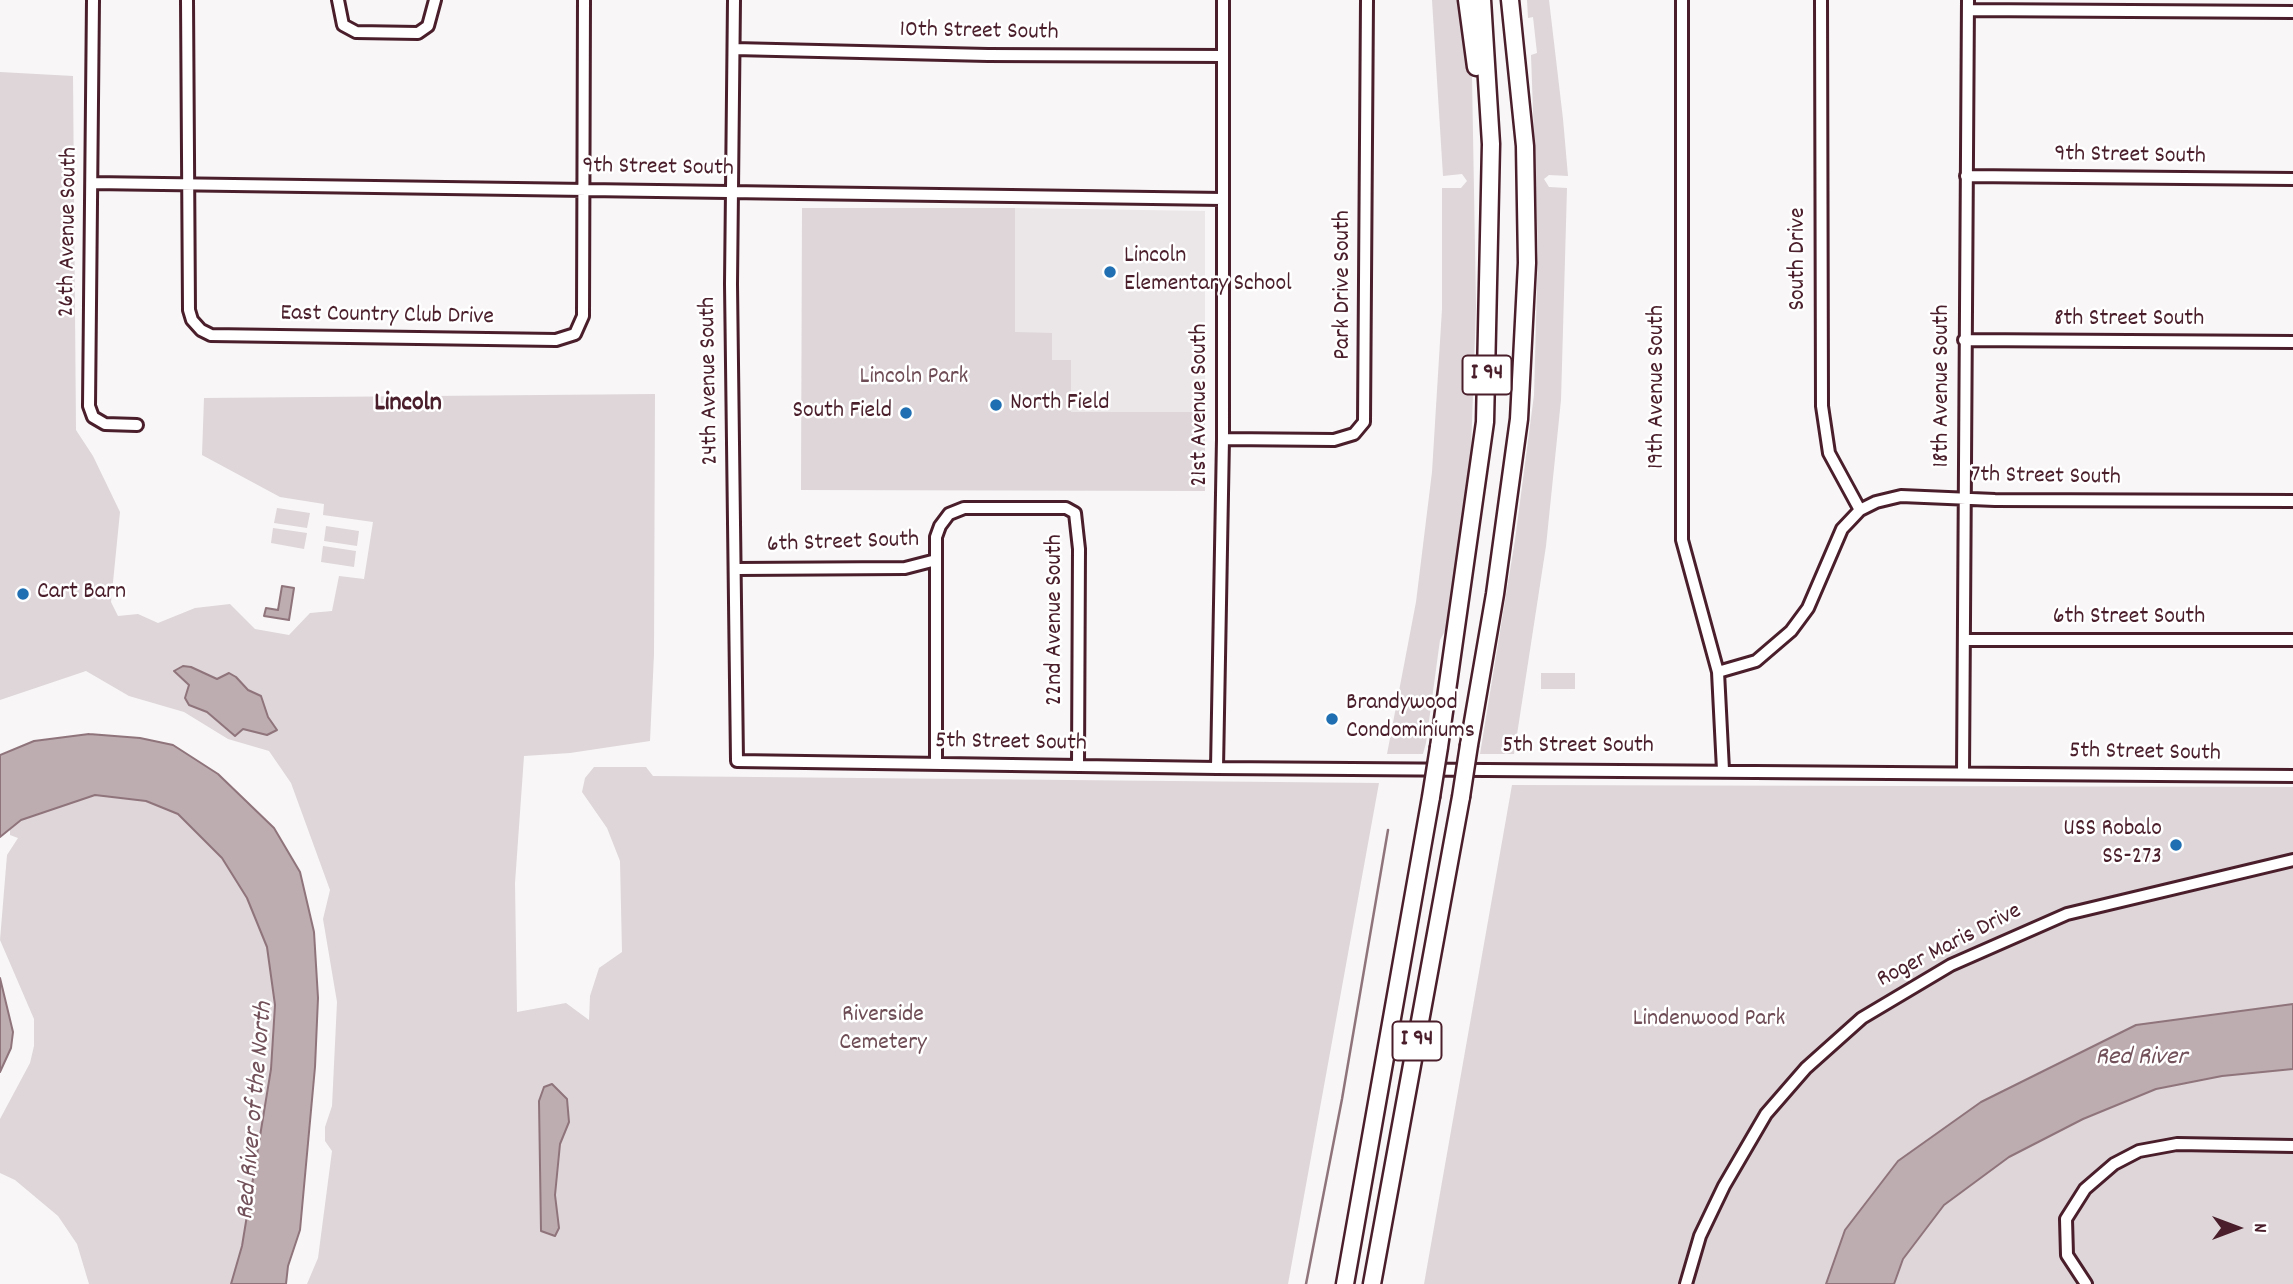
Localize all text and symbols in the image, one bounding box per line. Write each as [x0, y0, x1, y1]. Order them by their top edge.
street label: 10th Street South [899, 17, 1059, 49]
street label: 9th Street South [2054, 141, 2206, 173]
street label: 26th Avenue South [54, 147, 86, 317]
street label: 9th Street South [582, 153, 734, 185]
street label: South Drive [1786, 207, 1814, 311]
street label: Park Drive South [1331, 210, 1359, 360]
place label: Lincoln Elementary School [1124, 244, 1292, 300]
marker: Lincoln Elementary School [1102, 264, 1118, 280]
street label: 24th Avenue South [695, 297, 727, 465]
street label: East Country Club Drive [280, 301, 494, 333]
street label: 19th Avenue South [1645, 305, 1673, 469]
street label: 18th Avenue South [1930, 305, 1958, 467]
street label: 8th Street South [2054, 307, 2204, 335]
street label: 21st Avenue South [1188, 324, 1216, 486]
road number: I 94 [1462, 356, 1512, 394]
park label: Lincoln Park [860, 365, 968, 393]
district label: Lincoln [374, 389, 442, 421]
place label: North Field [1010, 391, 1109, 419]
marker: North Field [988, 397, 1004, 413]
place label: South Field [792, 399, 892, 427]
marker: South Field [898, 405, 914, 421]
street label: 7th Street South [1971, 462, 2121, 494]
street label: 6th Street South [766, 527, 920, 561]
street label: 22nd Avenue South [1043, 534, 1071, 706]
place label: Cart Barn [37, 580, 126, 608]
marker: Cart Barn [15, 586, 31, 602]
street label: 6th Street South [2053, 605, 2205, 633]
place label: Brandywood Condominiums [1346, 691, 1475, 747]
marker: Brandywood Condominiums [1324, 711, 1340, 727]
street label: 5th Street South [935, 728, 1087, 760]
street label: 5th Street South [1502, 734, 1654, 762]
street label: 5th Street South [2069, 738, 2221, 770]
place label: USS Robalo SS-273 [2063, 817, 2162, 873]
marker: USS Robalo SS-273 [2168, 837, 2184, 853]
street label: Roger Maris Drive [1873, 898, 2027, 996]
water label: Red River of the North [232, 1001, 282, 1221]
park label: Riverside Cemetery [839, 1003, 927, 1059]
park label: Lindenwood Park [1633, 1007, 1785, 1035]
road number: I 94 [1392, 1022, 1442, 1060]
water label: Red River [2095, 1043, 2187, 1075]
north arrow [2202, 1193, 2272, 1263]
text: N [2245, 1223, 2272, 1233]

